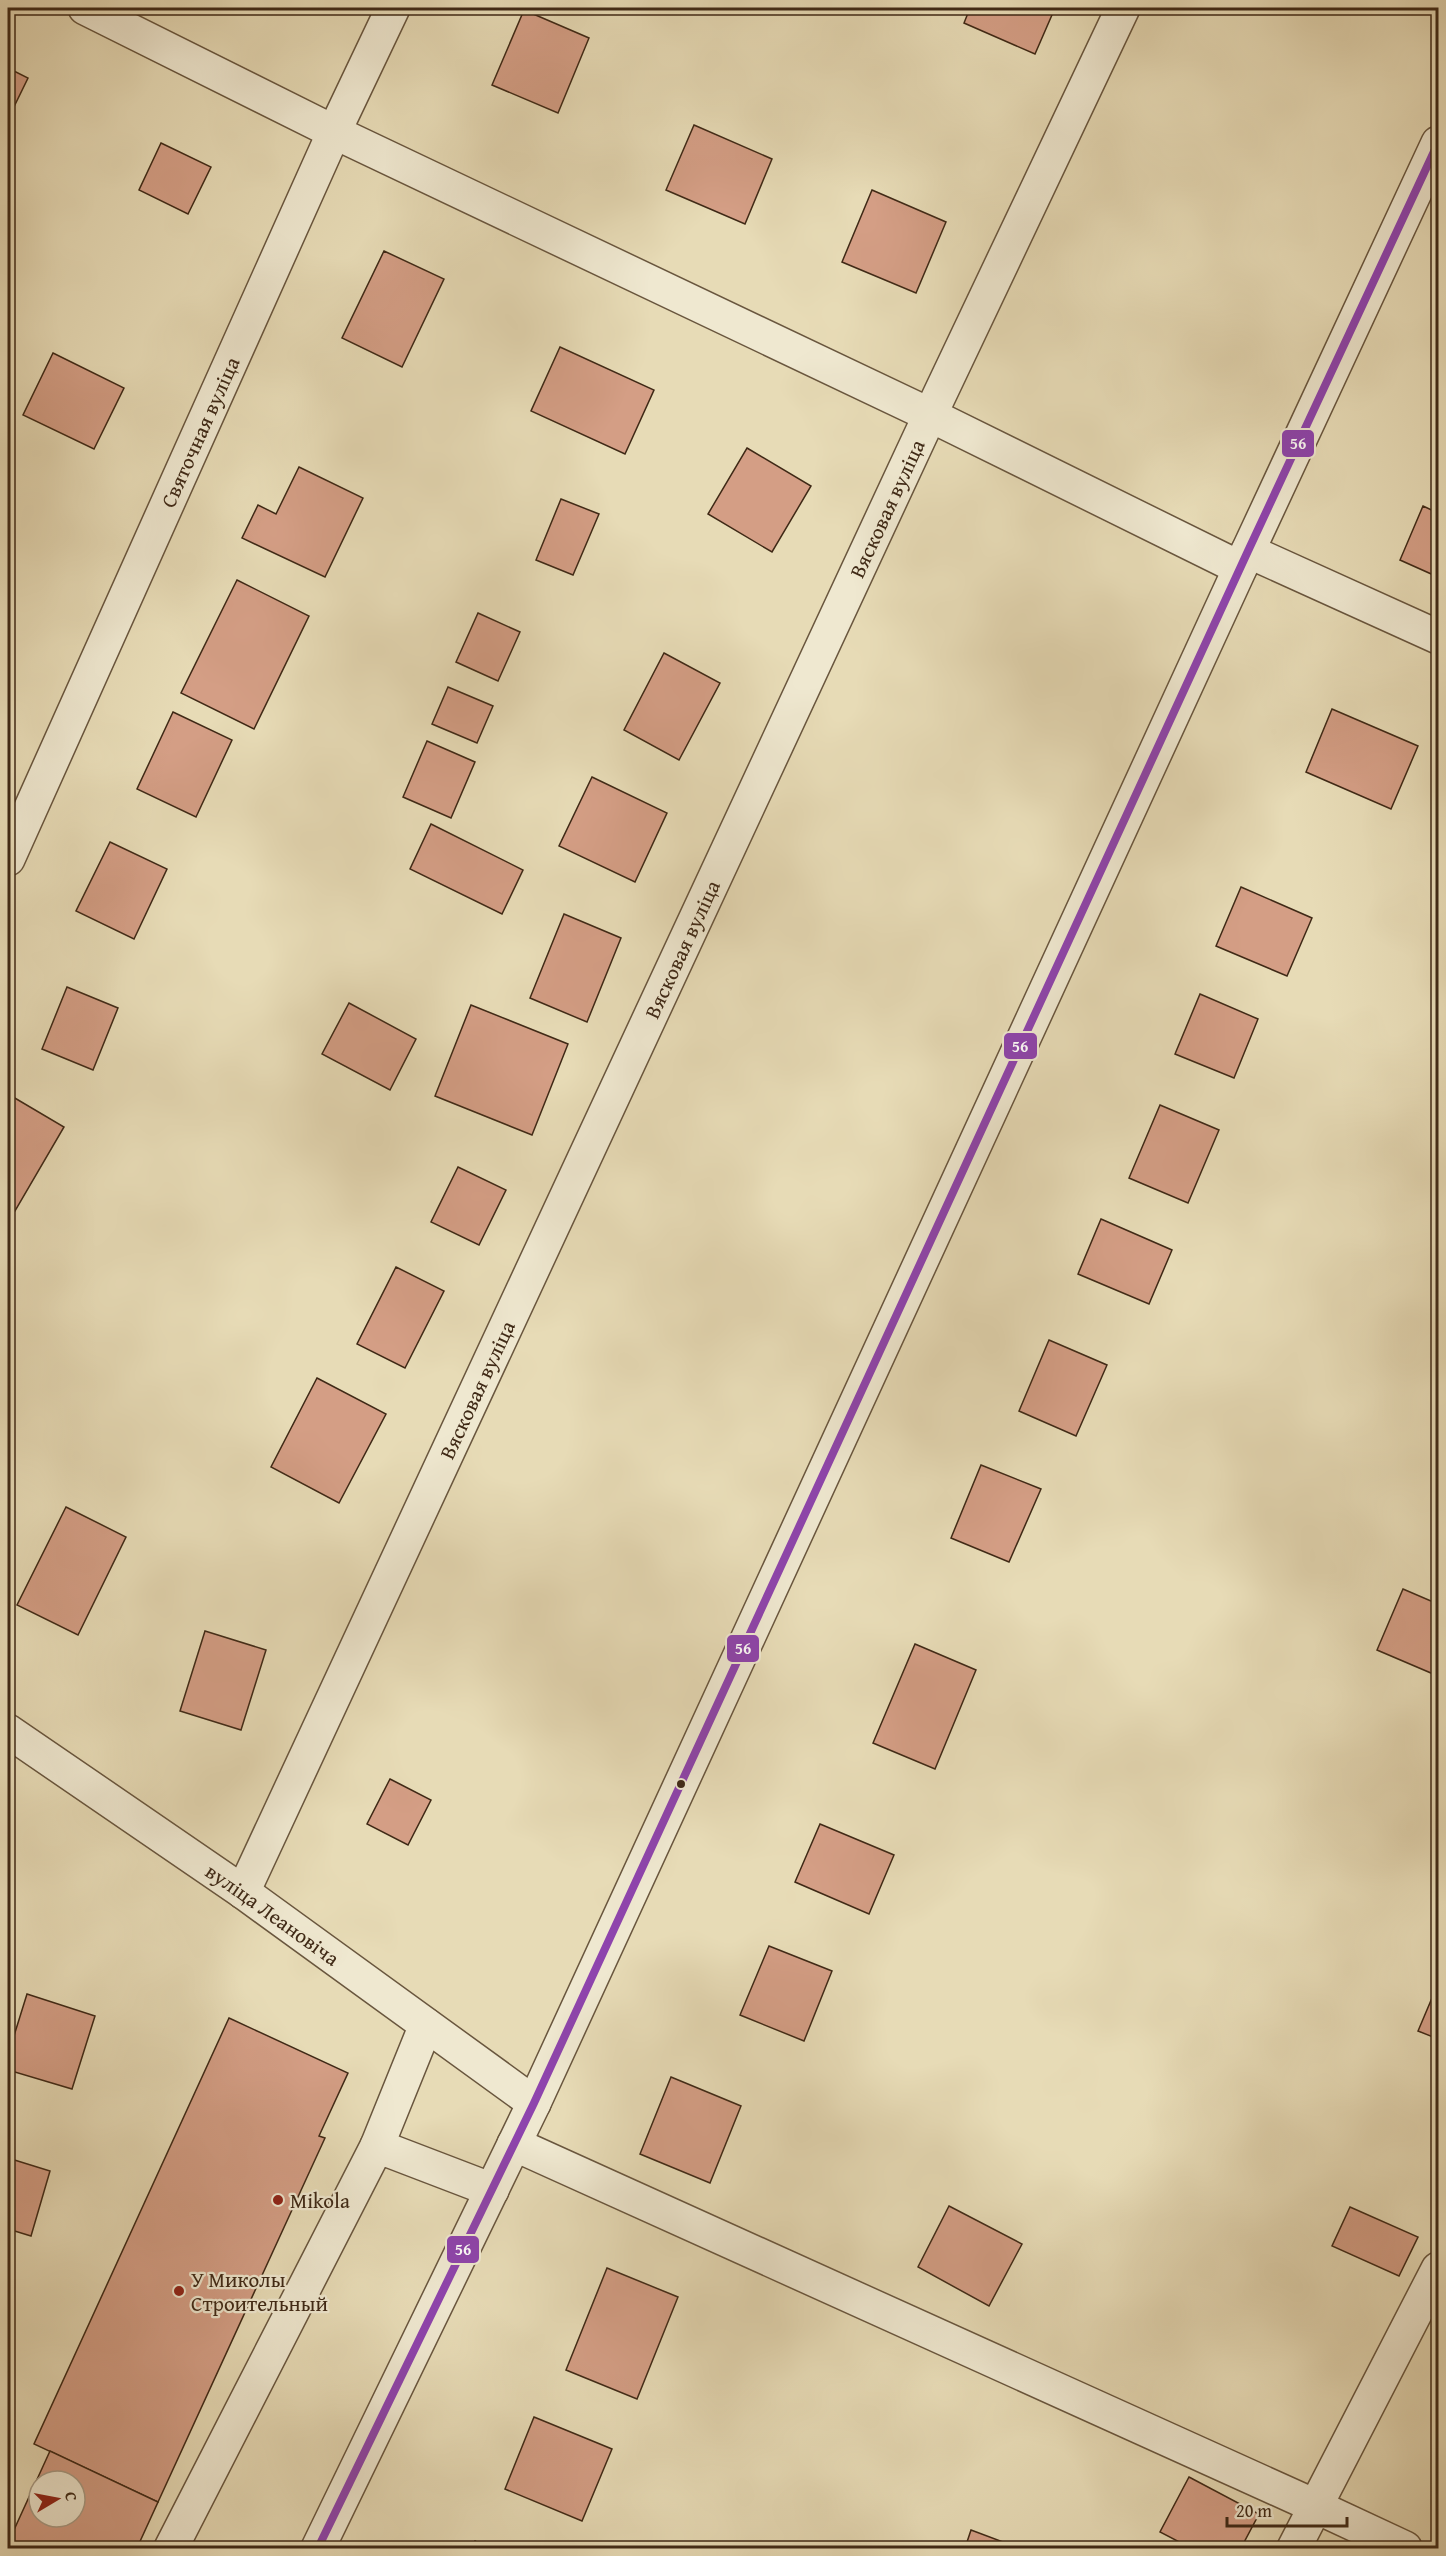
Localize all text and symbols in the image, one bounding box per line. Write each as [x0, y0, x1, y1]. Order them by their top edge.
street label: Святочная вуліца [152, 352, 247, 512]
line badge: 56 [1281, 429, 1315, 458]
text: 56 [1290, 431, 1306, 455]
street label: Вясковая вуліца [841, 434, 932, 583]
street label: Вясковая вуліца [636, 875, 727, 1023]
line badge: 56 [1003, 1032, 1038, 1060]
text: 56 [1012, 1034, 1028, 1058]
street label: Вясковая вуліца [431, 1315, 522, 1464]
line badge: 56 [726, 1634, 760, 1663]
text: 56 [735, 1636, 751, 1660]
unlabelled marker [675, 1778, 687, 1790]
street label: вуліца Леановіча [199, 1855, 346, 1973]
place label: Mikola [290, 2185, 350, 2216]
marker: Mikola [271, 2193, 285, 2207]
line badge: 56 [446, 2235, 480, 2264]
text: 56 [455, 2237, 471, 2261]
place label: У Миколы Строительный [191, 2264, 328, 2319]
marker: У Миколы Строительный [172, 2284, 186, 2298]
north arrow [27, 2469, 87, 2529]
text: С [59, 2490, 84, 2503]
scale bar [1227, 2490, 1347, 2528]
text: 20 m [1236, 2497, 1272, 2524]

